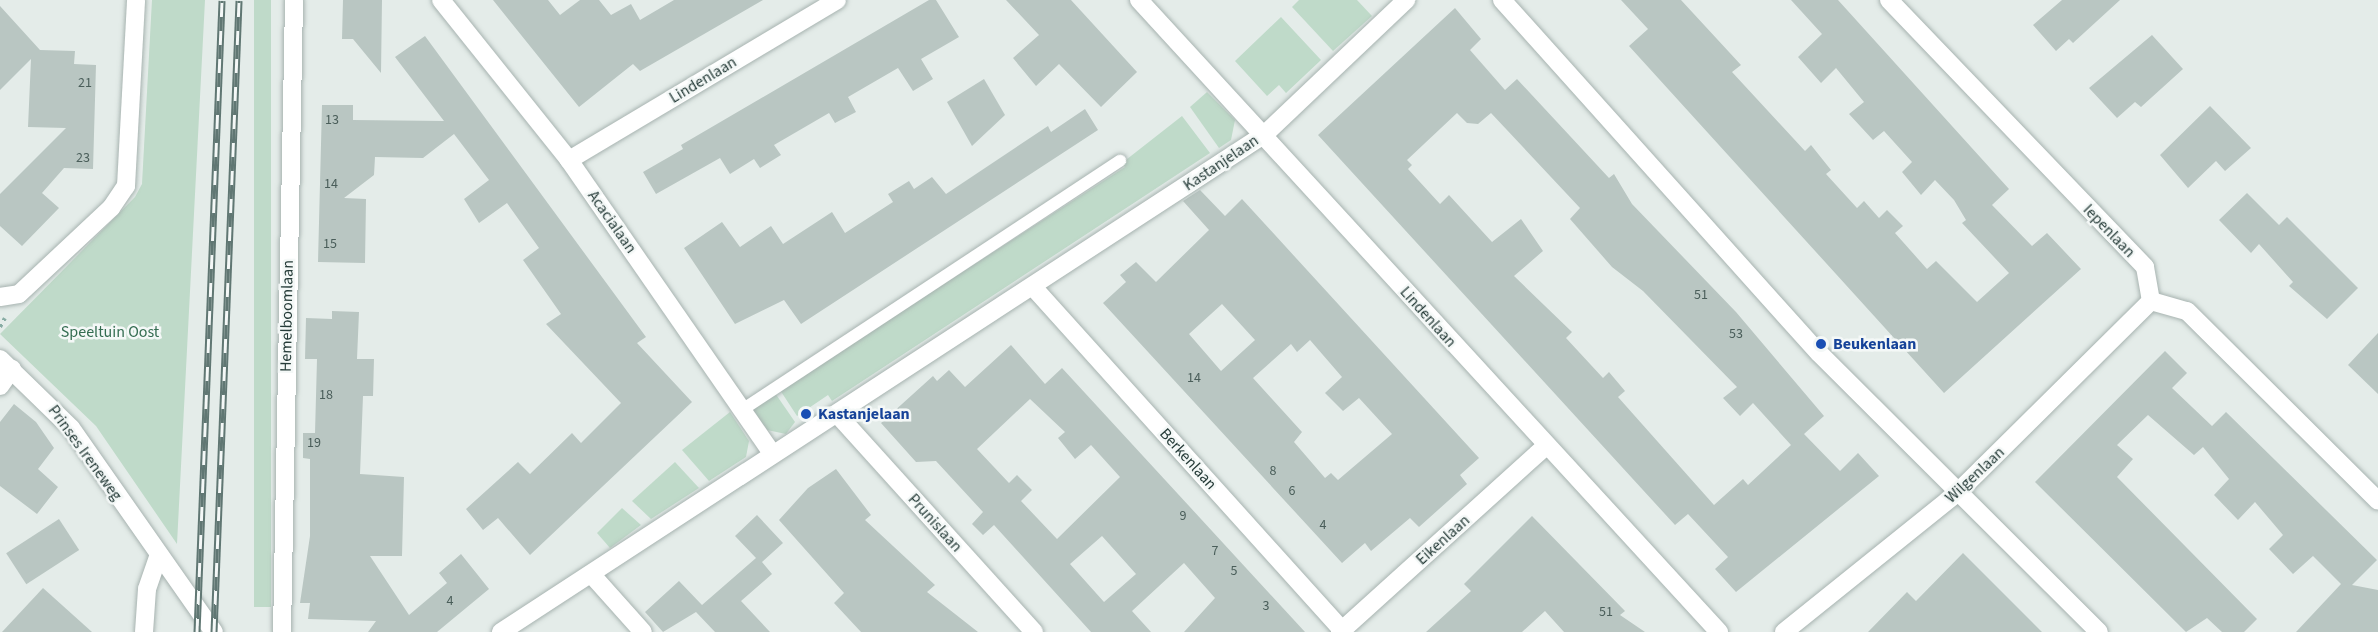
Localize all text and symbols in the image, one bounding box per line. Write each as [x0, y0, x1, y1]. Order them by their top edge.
street label: Lindenlaan [666, 52, 740, 108]
house number: 21 [78, 75, 92, 91]
house number: 13 [325, 112, 339, 128]
street label: Kastanjelaan [1180, 131, 1262, 195]
house number: 23 [76, 150, 90, 166]
house number: 14 [324, 176, 338, 192]
street label: Acacialaan [583, 187, 641, 257]
street label: Iepenlaan [2079, 200, 2139, 262]
house number: 15 [323, 236, 337, 252]
street label: Hemelboomlaan [276, 260, 298, 372]
street label: Lindenlaan [1396, 283, 1460, 351]
house number: 51 [1694, 287, 1708, 303]
park label: Speeltuin Oost [61, 322, 159, 342]
house number: 53 [1729, 326, 1743, 342]
place label: Beukenlaan [1833, 334, 1916, 354]
marker: Beukenlaan [1814, 337, 1828, 351]
house number: 14 [1187, 370, 1201, 386]
house number: 18 [319, 387, 333, 403]
street label: Prinses Ireneweg [44, 401, 126, 505]
place label: Kastanjelaan [818, 404, 910, 424]
marker: Kastanjelaan [799, 407, 813, 421]
street label: Berkenlaan [1155, 424, 1221, 494]
house number: 19 [307, 435, 321, 451]
street label: Wilgenlaan [1941, 443, 2009, 507]
house number: 8 [1270, 463, 1276, 479]
house number: 6 [1289, 483, 1295, 499]
street label: Prunislaan [904, 490, 966, 556]
house number: 9 [1180, 508, 1186, 524]
street label: Eikenlaan [1412, 511, 1474, 569]
house number: 4 [1320, 517, 1326, 533]
house number: 7 [1212, 543, 1218, 559]
house number: 5 [1231, 563, 1237, 579]
house number: 4 [447, 593, 453, 609]
house number: 3 [1263, 598, 1269, 614]
house number: 51 [1599, 604, 1613, 620]

